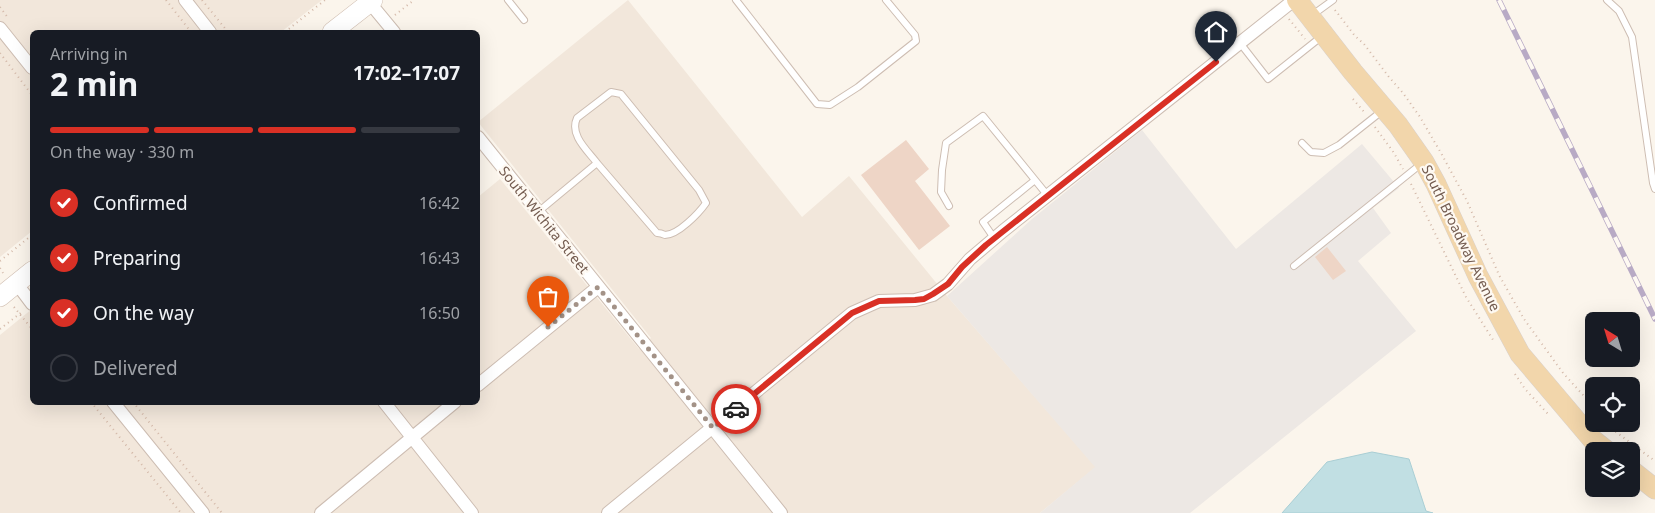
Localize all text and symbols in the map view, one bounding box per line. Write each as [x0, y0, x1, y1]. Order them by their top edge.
pin [1195, 11, 1237, 62]
icon: home [1202, 18, 1230, 46]
text: Arriving in [50, 43, 128, 65]
text: 17:02–17:07 [353, 60, 460, 86]
text: 2 min [50, 62, 138, 105]
text: On the way · 330 m [50, 141, 194, 163]
street label: South Broadway Avenue [1418, 161, 1505, 314]
street label: South Wichita Street [495, 162, 594, 278]
icon: check [50, 189, 78, 217]
text: Confirmed [93, 190, 188, 216]
text: 16:42 [419, 192, 460, 214]
icon: check [50, 244, 78, 272]
text: Preparing [93, 245, 181, 271]
text: 16:43 [419, 247, 460, 269]
pin [527, 276, 569, 327]
icon: bag [534, 283, 562, 311]
icon: check [50, 299, 78, 327]
text: On the way [93, 300, 194, 326]
text: 16:50 [419, 302, 460, 324]
north arrow [1585, 312, 1640, 368]
map controls [1585, 312, 1640, 497]
text: Delivered [93, 355, 178, 381]
button: locate [1585, 377, 1640, 432]
courier [711, 384, 761, 434]
icon: car [722, 395, 750, 423]
button: layers [1585, 442, 1640, 497]

